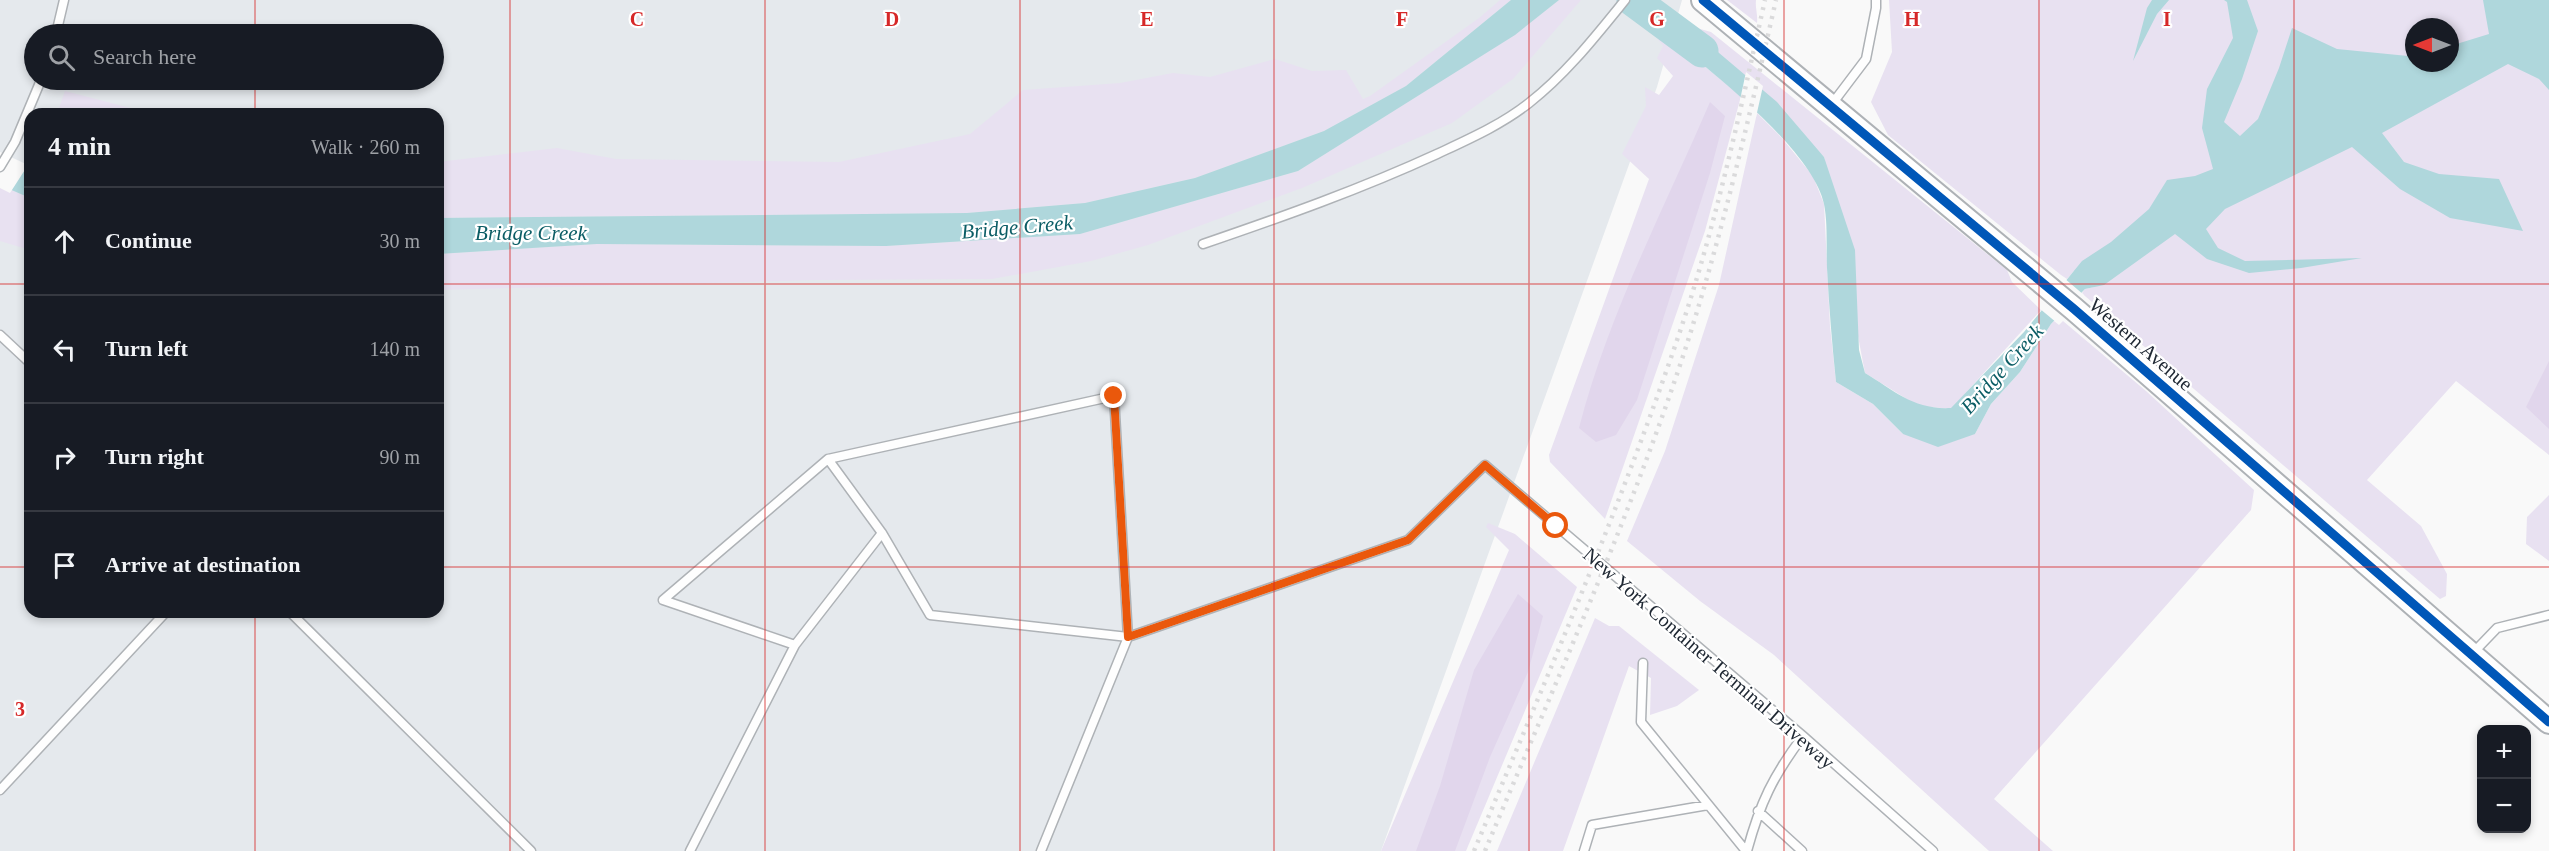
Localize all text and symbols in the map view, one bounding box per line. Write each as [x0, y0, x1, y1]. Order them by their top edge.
text: C [630, 8, 644, 30]
text: D [885, 8, 899, 30]
text: E [1140, 8, 1154, 30]
text: F [1396, 8, 1408, 30]
text: G [1649, 8, 1665, 30]
text: H [1904, 8, 1920, 30]
text: I [2163, 8, 2171, 30]
north arrow [2405, 18, 2459, 72]
search box [24, 24, 444, 90]
icon: search [45, 41, 78, 74]
text: Search here [93, 44, 196, 69]
text: 4 min [48, 132, 111, 161]
text: Walk · 260 m [311, 136, 420, 158]
water label: Bridge Creek [960, 210, 1074, 244]
water label: Bridge Creek [475, 221, 588, 245]
icon: ahead [48, 225, 81, 258]
text: Continue [105, 228, 192, 253]
text: 30 m [379, 230, 420, 252]
street label: Western Avenue [2085, 293, 2197, 395]
water label: Bridge Creek [1956, 319, 2049, 419]
icon: left [48, 333, 81, 366]
text: Turn left [105, 336, 188, 361]
text: 140 m [369, 338, 420, 360]
route end [1100, 382, 1126, 408]
icon: right [48, 441, 81, 474]
text: Turn right [105, 444, 204, 469]
text: 90 m [379, 446, 420, 468]
route start [1542, 512, 1568, 538]
street label: New York Container Terminal Driveway [1578, 543, 1839, 774]
icon: arrive [48, 549, 81, 582]
text: Arrive at destination [105, 552, 301, 577]
text: 3 [15, 698, 25, 720]
map controls [2477, 725, 2531, 833]
button: + [2477, 725, 2531, 779]
button: − [2477, 779, 2531, 833]

